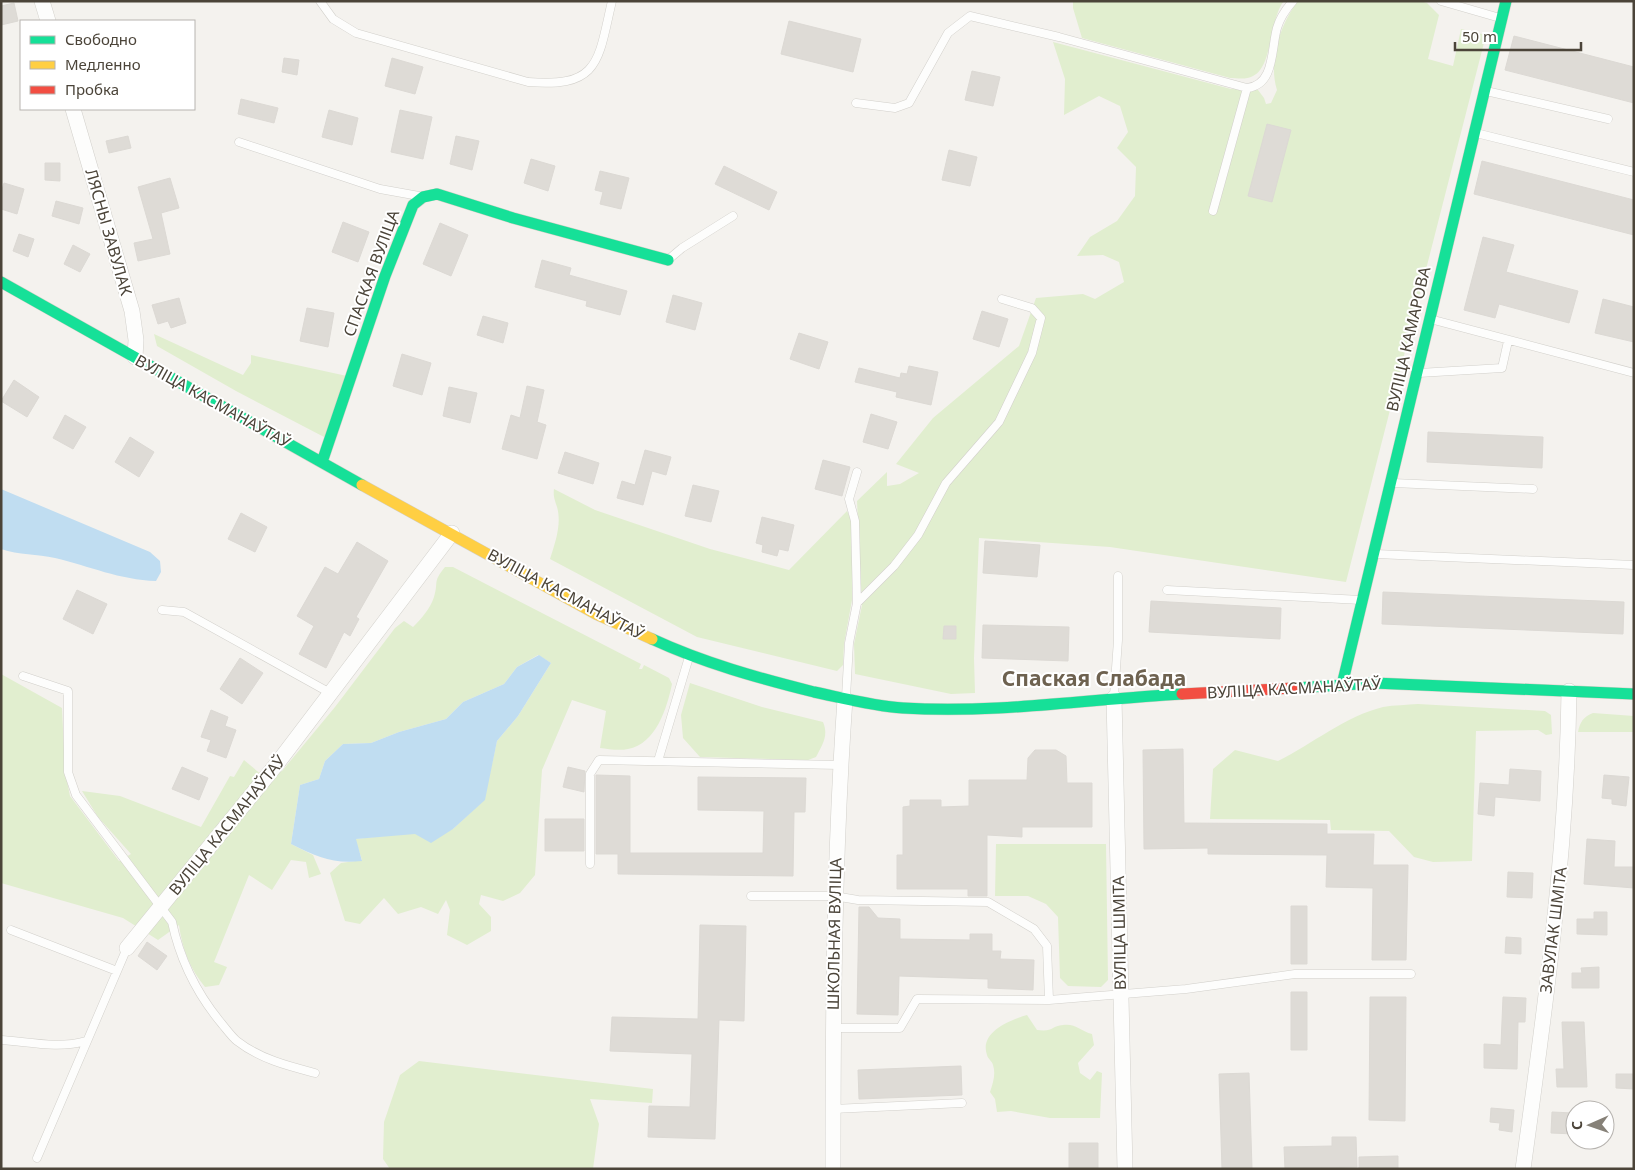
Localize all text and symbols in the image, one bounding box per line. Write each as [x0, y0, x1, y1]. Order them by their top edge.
legend [20, 20, 195, 110]
scale bar [1455, 20, 1581, 52]
text: 50 m [1462, 26, 1497, 46]
text: Свободно [65, 29, 137, 49]
text: Медленно [65, 54, 141, 74]
text: Пробка [65, 79, 119, 99]
street label: ЛЯСНЫ ЗАВУЛАК [80, 166, 138, 298]
street label: СПАСКАЯ ВУЛІЦА [338, 206, 404, 339]
street label: ВУЛІЦА КАМАРОВА [1381, 264, 1436, 414]
street label: ВУЛІЦА КАСМАНАЎТАЎ [131, 349, 295, 453]
street label: ВУЛІЦА КАСМАНАЎТАЎ [484, 543, 648, 645]
district label: Спаская Слабада [1002, 664, 1186, 692]
street label: ВУЛІЦА КАСМАНАЎТАЎ [1206, 672, 1382, 704]
street label: ВУЛІЦА КАСМАНАЎТАЎ [164, 750, 291, 900]
street label: ШКОЛЬНАЯ ВУЛІЦА [822, 857, 846, 1010]
street label: ЗАВУЛАК ШМІТА [1534, 865, 1572, 995]
street label: ВУЛІЦА ШМІТА [1107, 875, 1131, 990]
north arrow [1565, 1100, 1615, 1150]
text: С [1567, 1121, 1586, 1130]

